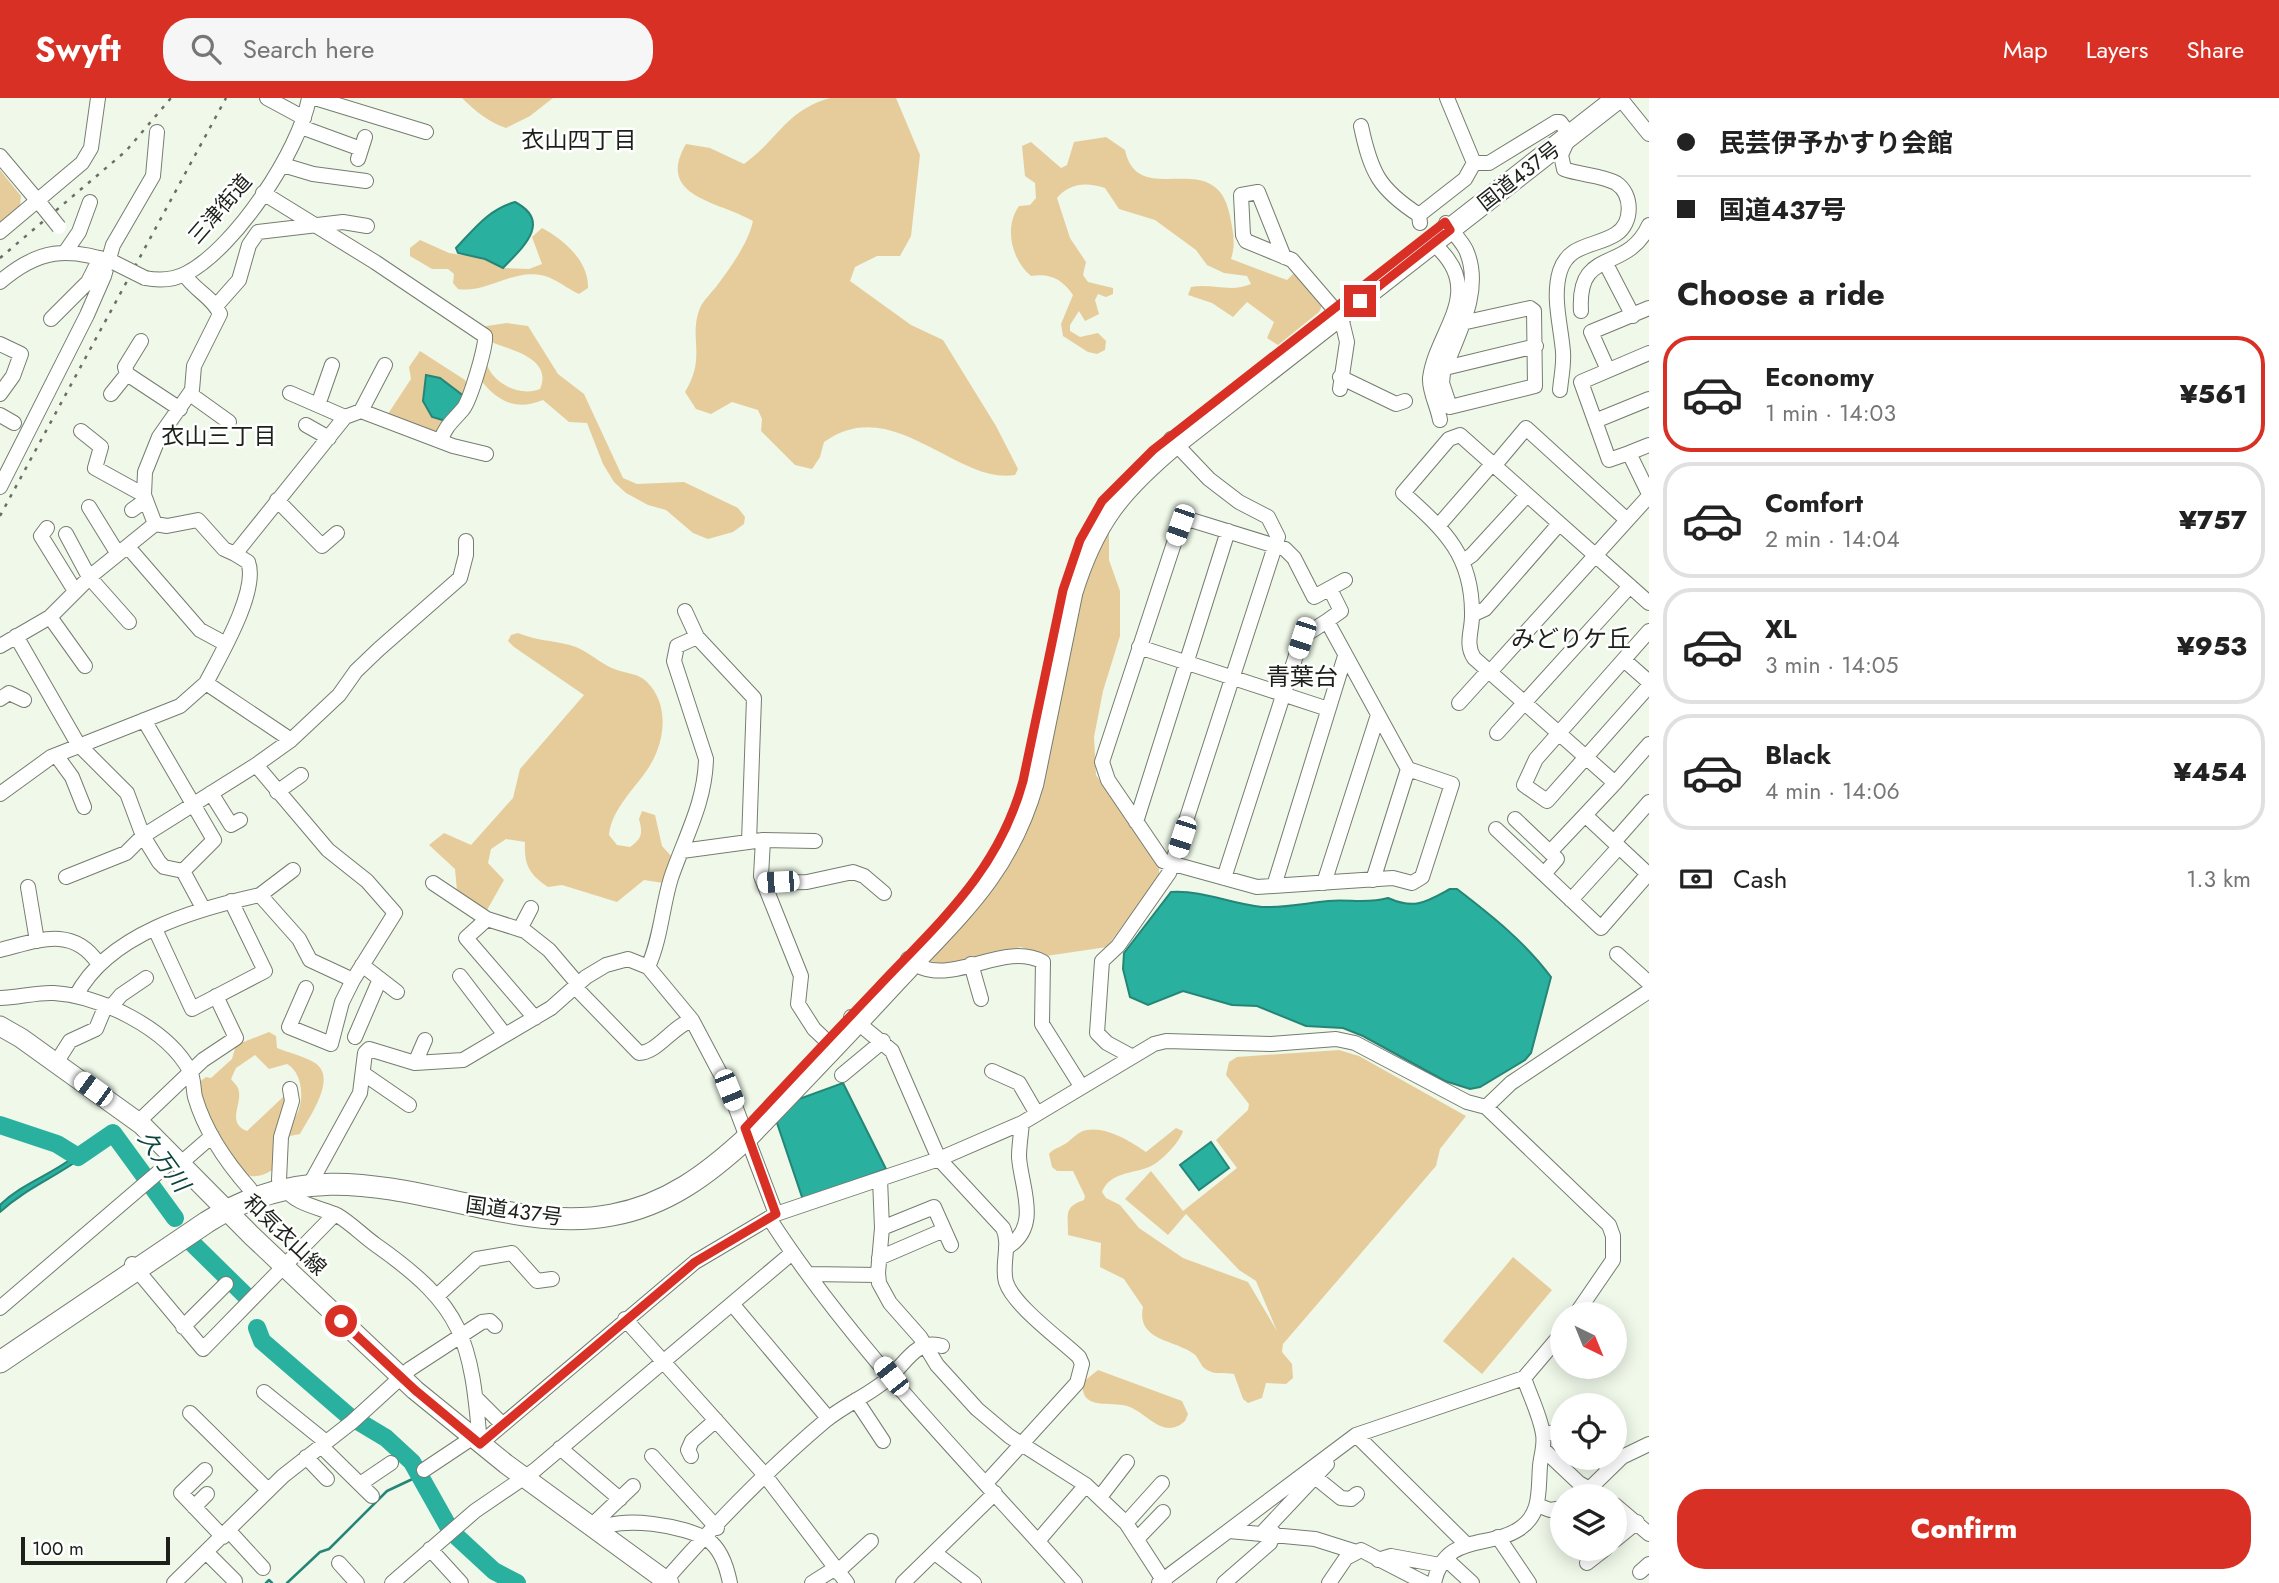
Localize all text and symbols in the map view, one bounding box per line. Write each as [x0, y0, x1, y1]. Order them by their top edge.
search box [163, 18, 653, 81]
text: Swyft [35, 26, 121, 73]
icon: search [187, 30, 225, 68]
text: Search here [243, 30, 374, 68]
text: Map [2003, 32, 2048, 67]
text: Layers [2086, 32, 2148, 67]
text: Share [2186, 32, 2244, 67]
district label: 衣山四丁目 [522, 123, 637, 157]
text: 民芸伊予かすり会館 [1719, 124, 1953, 162]
street label: 国道437号 [1471, 134, 1567, 218]
street label: 三津街道 [181, 167, 259, 251]
text: 国道437号 [1719, 191, 1847, 229]
text: Choose a ride [1677, 271, 1885, 317]
route end [1344, 285, 1376, 317]
text: Economy [1765, 358, 1874, 396]
icon: car [1681, 363, 1744, 426]
text: ¥561 [2180, 375, 2247, 413]
text: 1 min · 14:03 [1765, 396, 1896, 430]
district label: 衣山三丁目 [162, 419, 277, 453]
text: Comfort [1765, 484, 1863, 522]
icon: car [1681, 489, 1744, 552]
text: ¥757 [2179, 501, 2247, 539]
car [1164, 502, 1197, 548]
text: 2 min · 14:04 [1765, 522, 1900, 556]
text: XL [1765, 610, 1797, 648]
car [1286, 615, 1319, 661]
icon: car [1681, 615, 1744, 678]
district label: みどりケ丘 [1511, 621, 1631, 656]
text: ¥953 [2177, 627, 2247, 665]
text: 3 min · 14:05 [1765, 648, 1899, 682]
district label: 青葉台 [1266, 659, 1338, 694]
text: Black [1765, 736, 1831, 774]
icon: car [1681, 741, 1744, 804]
text: ¥454 [2173, 753, 2247, 791]
text: 4 min · 14:06 [1765, 774, 1900, 808]
car [1166, 814, 1199, 860]
icon: cash [1677, 860, 1715, 898]
text: Cash [1733, 860, 1787, 898]
text: 1.3 km [2186, 862, 2251, 896]
car [757, 870, 800, 894]
car [712, 1067, 747, 1113]
car [70, 1068, 117, 1110]
water label: 久万川 [130, 1123, 200, 1201]
street label: 和気衣山線 [237, 1188, 333, 1282]
street label: 国道437号 [464, 1189, 564, 1233]
north arrow [1550, 1302, 1628, 1379]
map controls [1550, 1302, 1627, 1561]
route start [325, 1305, 357, 1337]
car [870, 1353, 913, 1399]
button: locate [1550, 1393, 1627, 1470]
button: layers [1550, 1484, 1627, 1561]
button: Confirm [1677, 1489, 2251, 1569]
scale bar [21, 1534, 170, 1566]
text: 100 m [32, 1535, 84, 1562]

